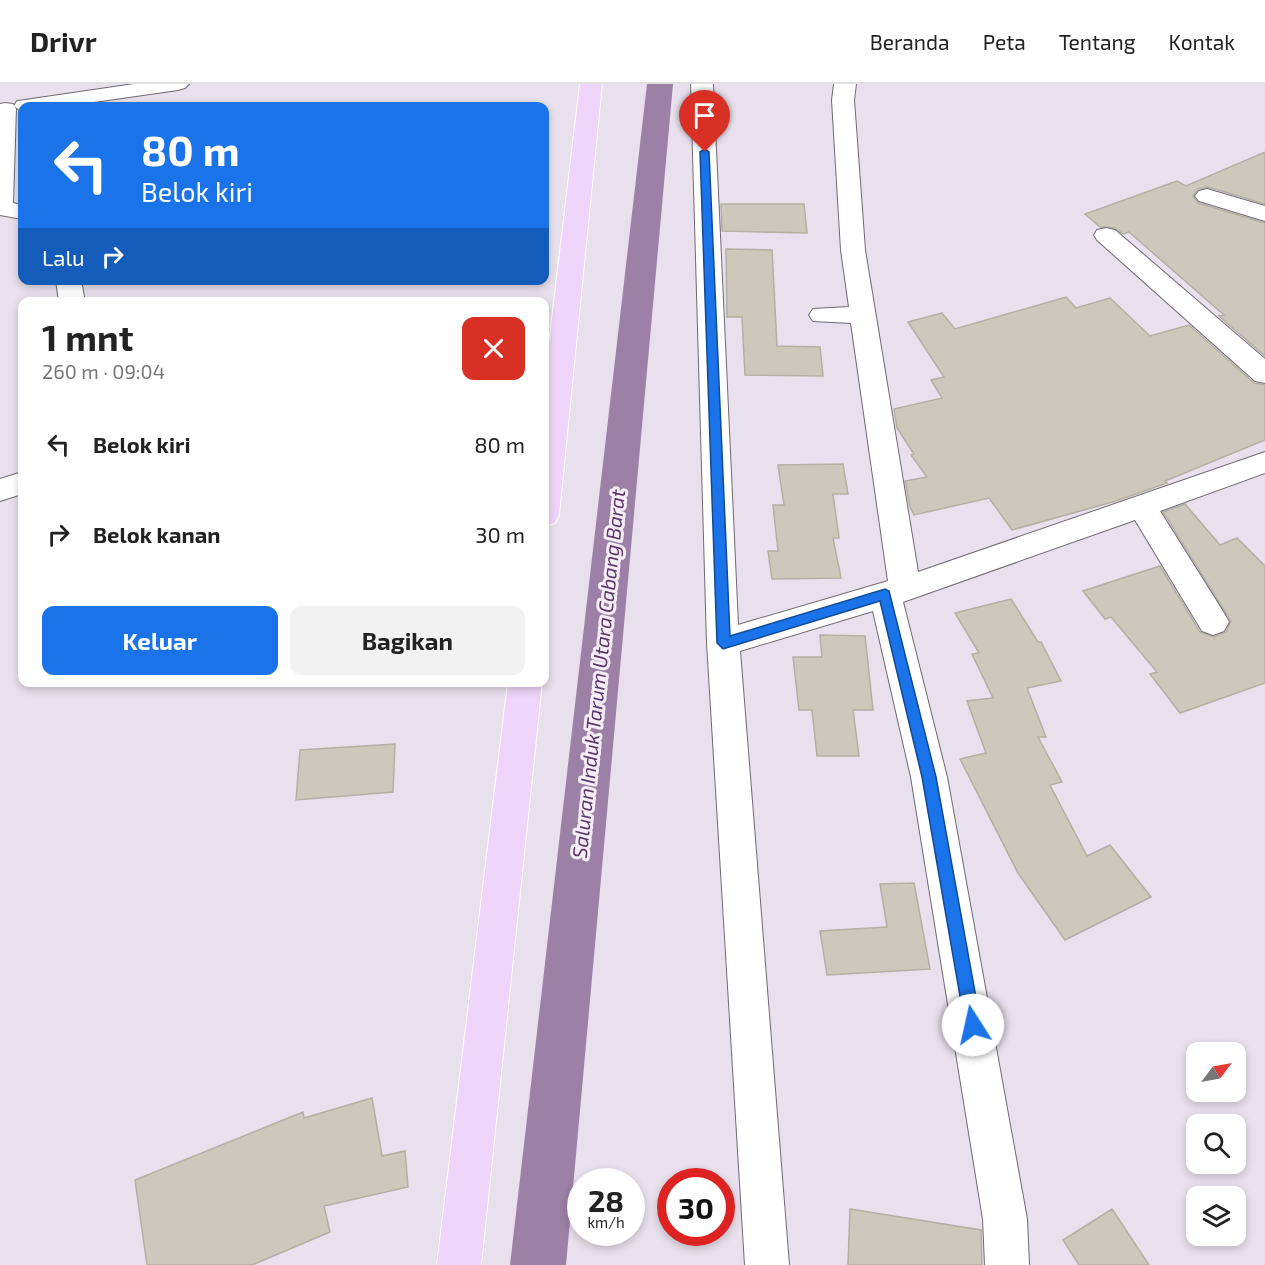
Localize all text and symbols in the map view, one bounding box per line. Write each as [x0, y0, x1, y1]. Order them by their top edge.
text: Drivr [30, 24, 97, 58]
text: Beranda [870, 29, 950, 54]
text: Peta [983, 29, 1026, 54]
text: Tentang [1059, 29, 1136, 54]
text: Kontak [1169, 29, 1235, 54]
pin [679, 90, 730, 152]
icon: arrive [688, 99, 721, 132]
text: 80 m [141, 124, 240, 174]
icon: left [42, 126, 120, 204]
text: Belok kiri [141, 175, 253, 207]
icon: right [96, 240, 129, 273]
text: Lalu [42, 244, 84, 270]
text: 1 mnt [42, 315, 133, 358]
button: close [462, 317, 525, 380]
text: 260 m · 09:04 [42, 359, 165, 383]
icon: left [42, 428, 75, 461]
text: Belok kiri [93, 431, 190, 457]
text: 80 m [474, 431, 525, 457]
water label: Saluran Induk Tarum Utara Cabang Barat [567, 488, 629, 860]
icon: right [42, 518, 75, 551]
text: Belok kanan [93, 521, 220, 547]
text: 30 m [475, 521, 525, 547]
button: Keluar [42, 606, 278, 675]
button: Bagikan [290, 606, 525, 675]
position arrow [941, 993, 1005, 1057]
north arrow [1186, 1042, 1246, 1102]
map controls [1186, 1042, 1246, 1246]
button: search [1186, 1114, 1246, 1174]
speed limit sign: 30 [657, 1168, 735, 1246]
text: 28 [588, 1182, 624, 1218]
button: layers [1186, 1186, 1246, 1246]
text: km/h [587, 1213, 625, 1231]

